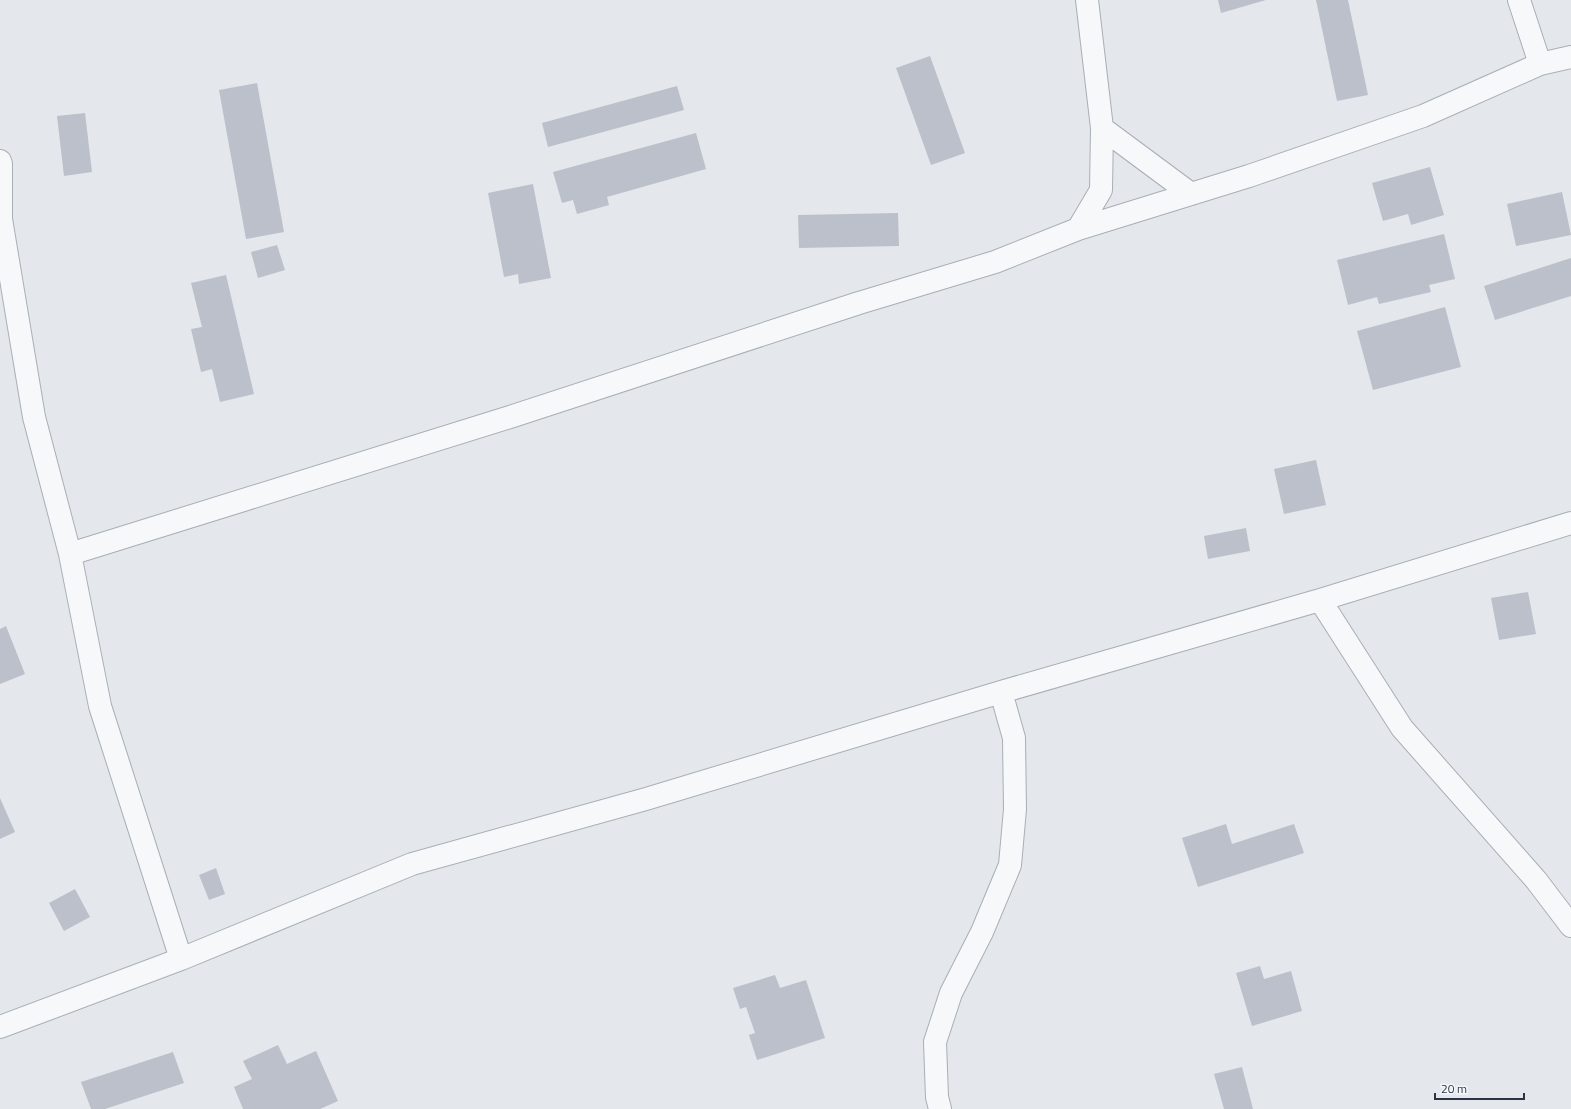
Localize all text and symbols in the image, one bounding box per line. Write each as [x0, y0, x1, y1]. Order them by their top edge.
scale bar [1435, 1075, 1524, 1101]
text: 20 m [1441, 1079, 1467, 1098]

